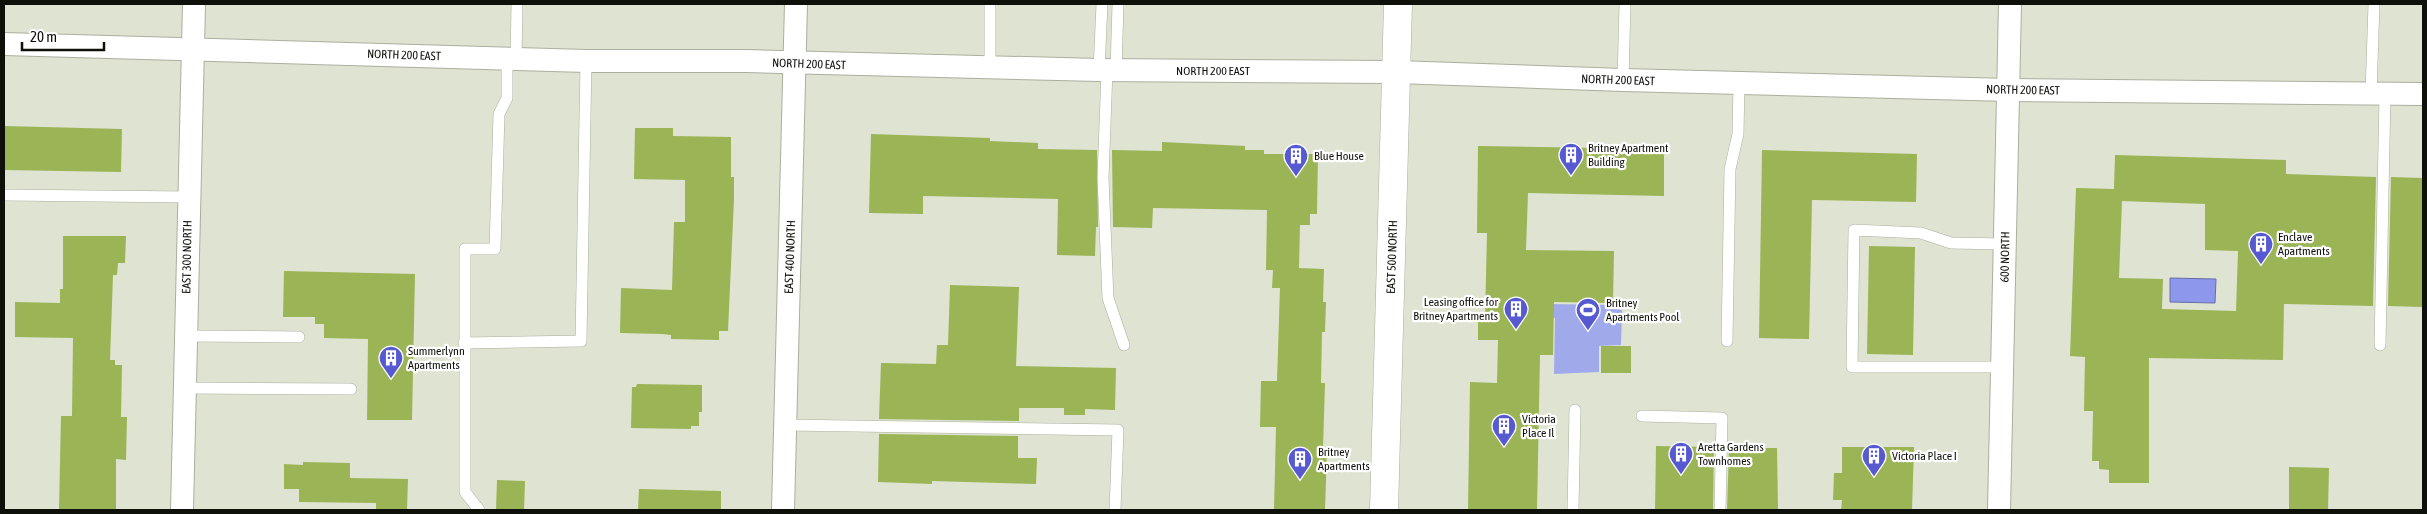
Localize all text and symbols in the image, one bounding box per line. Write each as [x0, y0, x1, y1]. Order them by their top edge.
scale bar [22, 20, 105, 52]
text: 20 m [30, 28, 57, 45]
street label: NORTH 200 EAST [367, 47, 442, 63]
street label: NORTH 200 EAST [772, 56, 847, 72]
street label: NORTH 200 EAST [1176, 64, 1251, 78]
street label: NORTH 200 EAST [1581, 72, 1656, 88]
street label: NORTH 200 EAST [1986, 82, 2061, 98]
place label: Britney Apartment Building [1588, 141, 1669, 169]
building icon: Britney Apartment Building [1558, 142, 1584, 176]
building icon: Blue House [1283, 143, 1309, 177]
place label: Blue House [1314, 149, 1364, 163]
street label: EAST 300 NORTH [179, 220, 195, 294]
street label: EAST 400 NORTH [782, 220, 798, 294]
street label: EAST 500 NORTH [1384, 220, 1400, 294]
place label: Enclave Apartments [2278, 230, 2330, 258]
street label: 600 NORTH [1998, 231, 2012, 283]
building icon: Enclave Apartments [2248, 231, 2274, 265]
place label: Leasing office for Britney Apartments [1413, 295, 1498, 323]
building icon: Leasing office for Britney Apartments [1503, 296, 1529, 330]
place label: Britney Apartments Pool [1606, 296, 1680, 324]
sports icon: Britney Apartments Pool [1575, 297, 1601, 331]
place label: Summerlynn Apartments [408, 344, 465, 372]
building icon: Summerlynn Apartments [378, 345, 404, 379]
place label: Victoria Place Il [1522, 412, 1556, 440]
building icon: Victoria Place Il [1491, 413, 1517, 447]
place label: Aretta Gardens Townhomes [1698, 440, 1764, 468]
building icon: Aretta Gardens Townhomes [1668, 441, 1694, 475]
building icon: Victoria Place I [1861, 443, 1887, 477]
place label: Britney Apartments [1318, 445, 1370, 473]
building icon: Britney Apartments [1287, 446, 1313, 480]
place label: Victoria Place I [1892, 449, 1957, 463]

